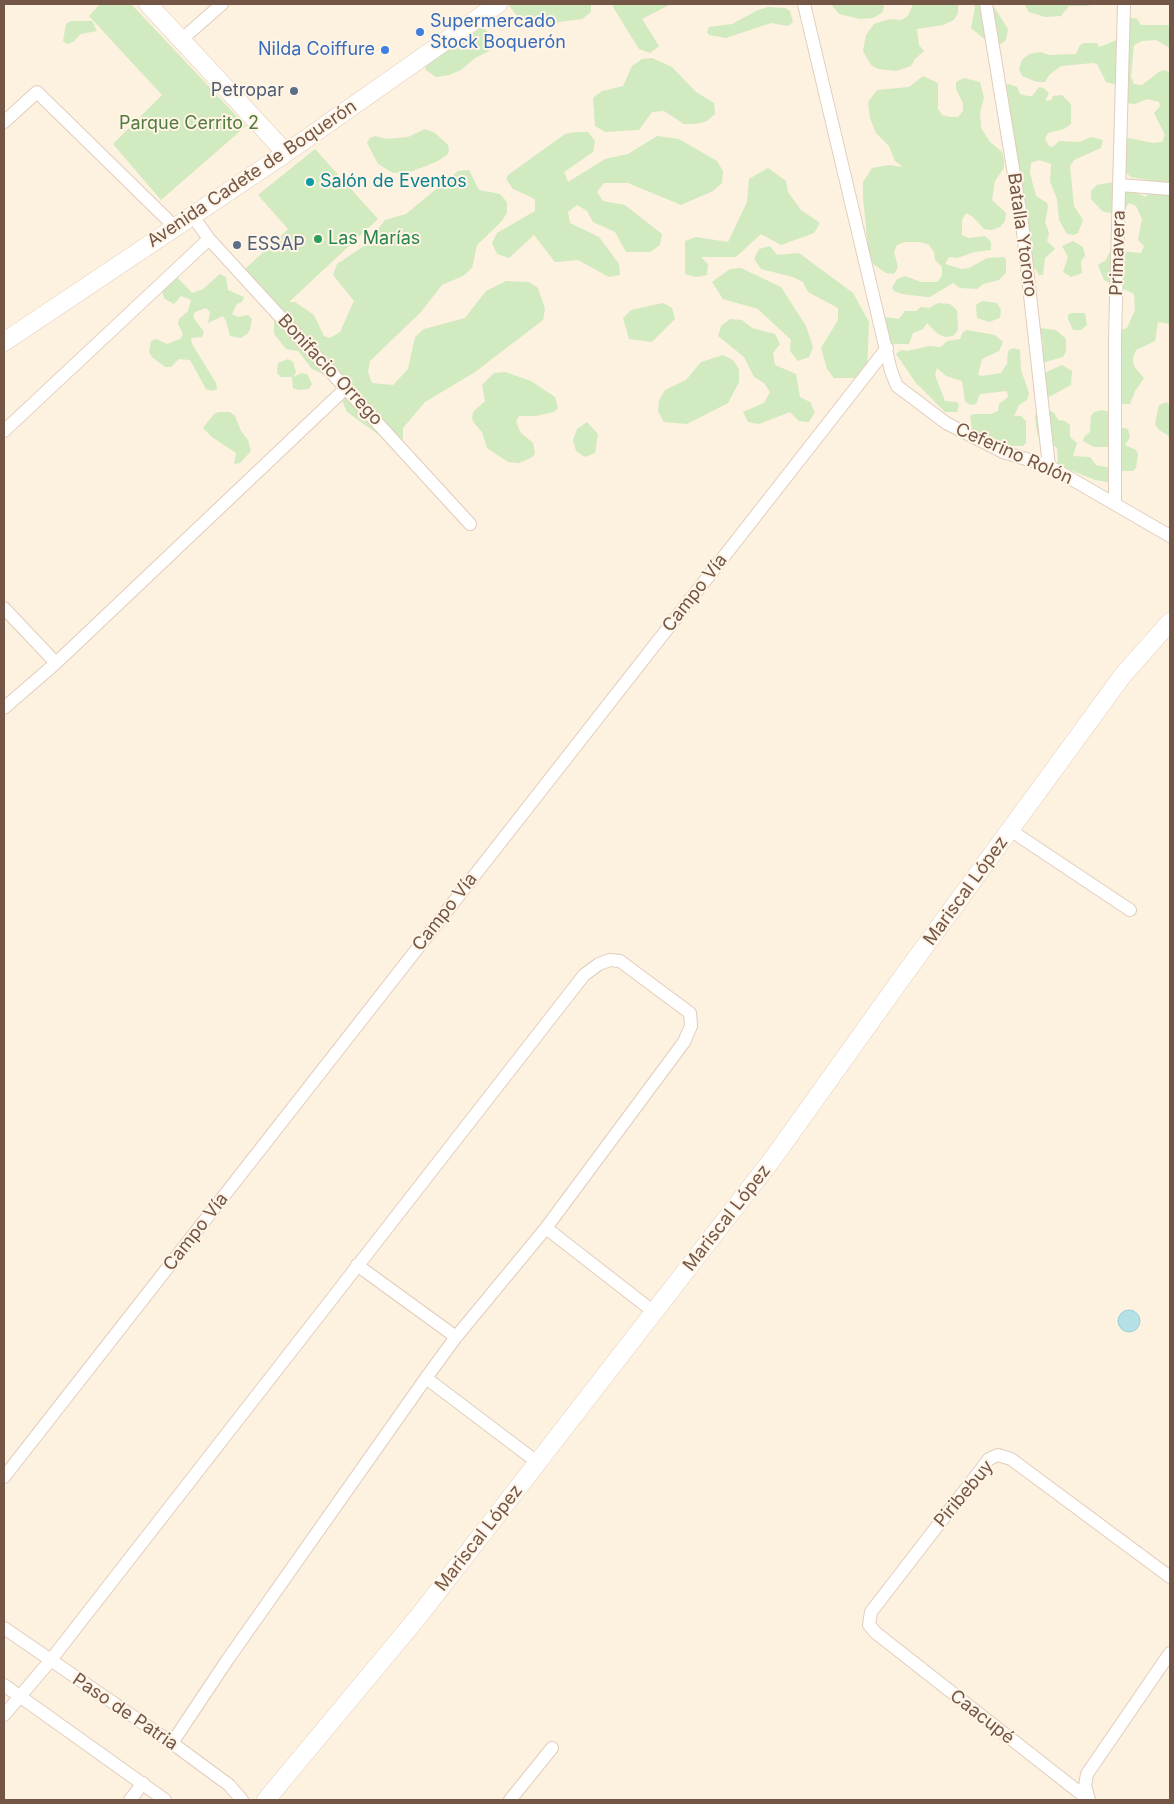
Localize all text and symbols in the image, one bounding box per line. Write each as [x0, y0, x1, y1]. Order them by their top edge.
place label: Supermercado Stock Boquerón [430, 11, 566, 54]
marker: Supermercado Stock Boquerón [414, 26, 426, 38]
place label: Nilda Coiffure [258, 39, 375, 61]
marker: Nilda Coiffure [379, 44, 391, 56]
place label: Petropar [211, 80, 284, 102]
marker: Petropar [288, 85, 300, 97]
street label: Avenida Cadete de Boquerón [143, 96, 361, 252]
park label: Parque Cerrito 2 [119, 113, 259, 135]
place label: Salón de Eventos [320, 171, 467, 193]
street label: Batalla Ytororo [1003, 172, 1041, 298]
marker: Salón de Eventos [304, 176, 316, 188]
street label: Primavera [1106, 210, 1130, 296]
place label: Las Marías [328, 228, 420, 250]
marker: Las Marías [312, 233, 324, 245]
place label: ESSAP [247, 234, 305, 256]
marker: ESSAP [231, 239, 243, 251]
street label: Bonifacio Orrego [273, 310, 387, 430]
street label: Ceferino Rolón [952, 418, 1076, 490]
street label: Campo Vía [658, 550, 732, 636]
street label: Mariscal López [919, 832, 1013, 950]
street label: Campo Vía [408, 869, 482, 955]
street label: Mariscal López [679, 1160, 775, 1276]
street label: Campo Vía [159, 1189, 233, 1275]
street label: Piribebuy [930, 1456, 998, 1532]
street label: Mariscal López [431, 1480, 527, 1596]
street label: Paso de Patria [68, 1669, 182, 1755]
street label: Caacupé [945, 1685, 1019, 1749]

